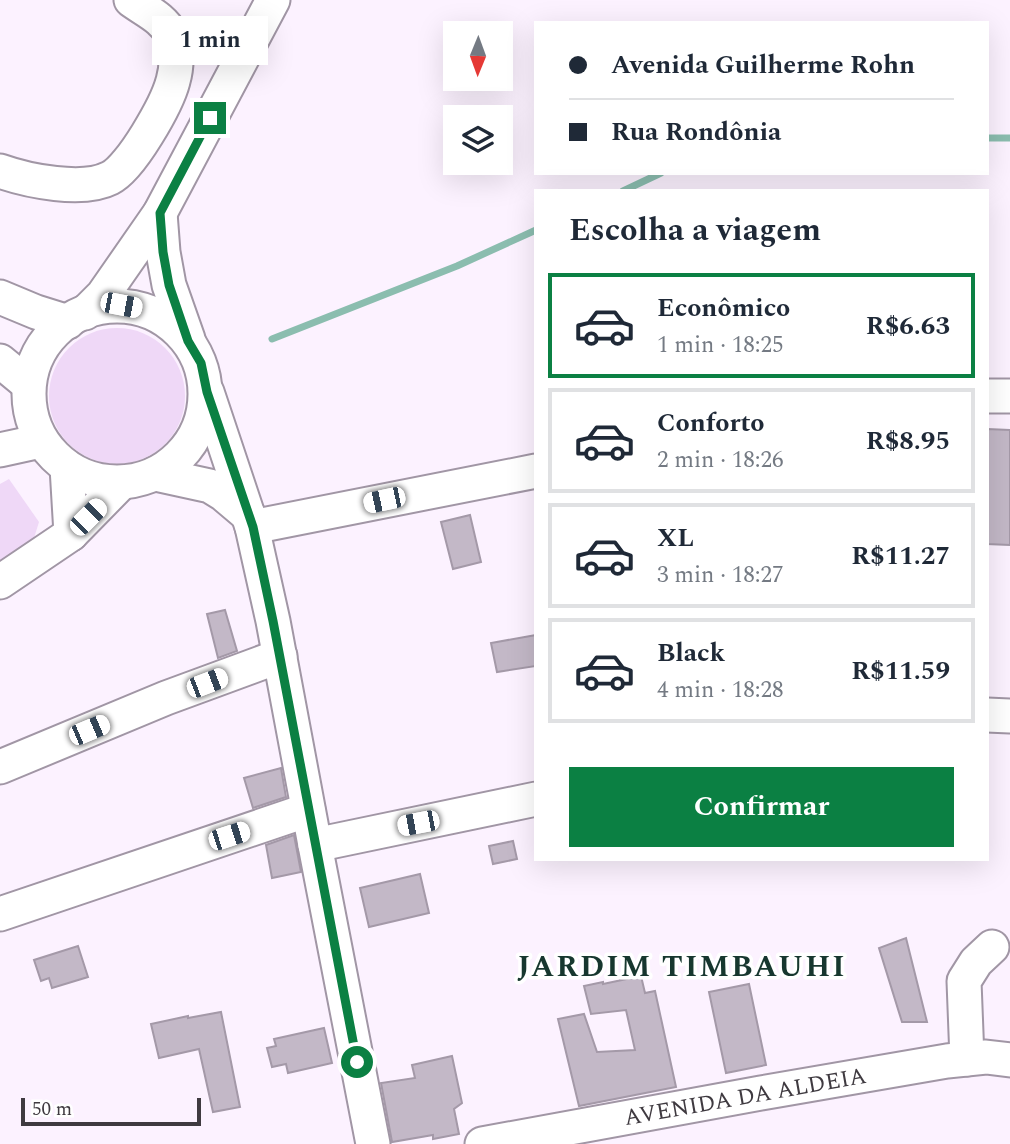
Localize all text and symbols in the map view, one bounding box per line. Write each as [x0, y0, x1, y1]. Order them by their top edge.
callout: 1 min [152, 17, 268, 66]
north arrow [443, 21, 513, 91]
map controls [443, 21, 513, 175]
text: 1 min [179, 23, 241, 58]
text: Avenida Guilherme Rohn [611, 45, 915, 85]
route end [194, 102, 226, 134]
button: layers [443, 105, 513, 175]
text: Rua Rondônia [611, 112, 781, 152]
text: Escolha a viagem [569, 206, 821, 255]
text: Econômico [657, 288, 790, 328]
car [99, 291, 144, 319]
icon: car [573, 294, 636, 357]
text: R$6.63 [866, 306, 950, 346]
text: 1 min · 18:25 [657, 328, 784, 363]
text: Conforto [657, 403, 765, 443]
icon: car [573, 409, 636, 472]
text: R$8.95 [866, 421, 950, 461]
text: 2 min · 18:26 [657, 443, 784, 478]
car [362, 485, 407, 515]
car [66, 495, 111, 539]
text: XL [657, 518, 694, 558]
icon: car [573, 524, 636, 587]
text: R$11.27 [851, 536, 950, 576]
text: 3 min · 18:27 [657, 558, 784, 593]
text: Black [657, 633, 725, 673]
icon: car [573, 639, 636, 702]
text: R$11.59 [851, 651, 950, 691]
car [184, 666, 231, 700]
text: 4 min · 18:28 [657, 673, 784, 708]
car [66, 712, 113, 748]
button: Confirmar [569, 767, 954, 847]
car [396, 809, 441, 837]
car [206, 820, 253, 852]
district label: JARDIM TIMBAUHI [517, 944, 847, 990]
route start [341, 1046, 373, 1078]
street label: AVENIDA DA ALDEIA [621, 1059, 869, 1136]
scale bar [21, 1095, 201, 1127]
text: 50 m [32, 1095, 72, 1124]

